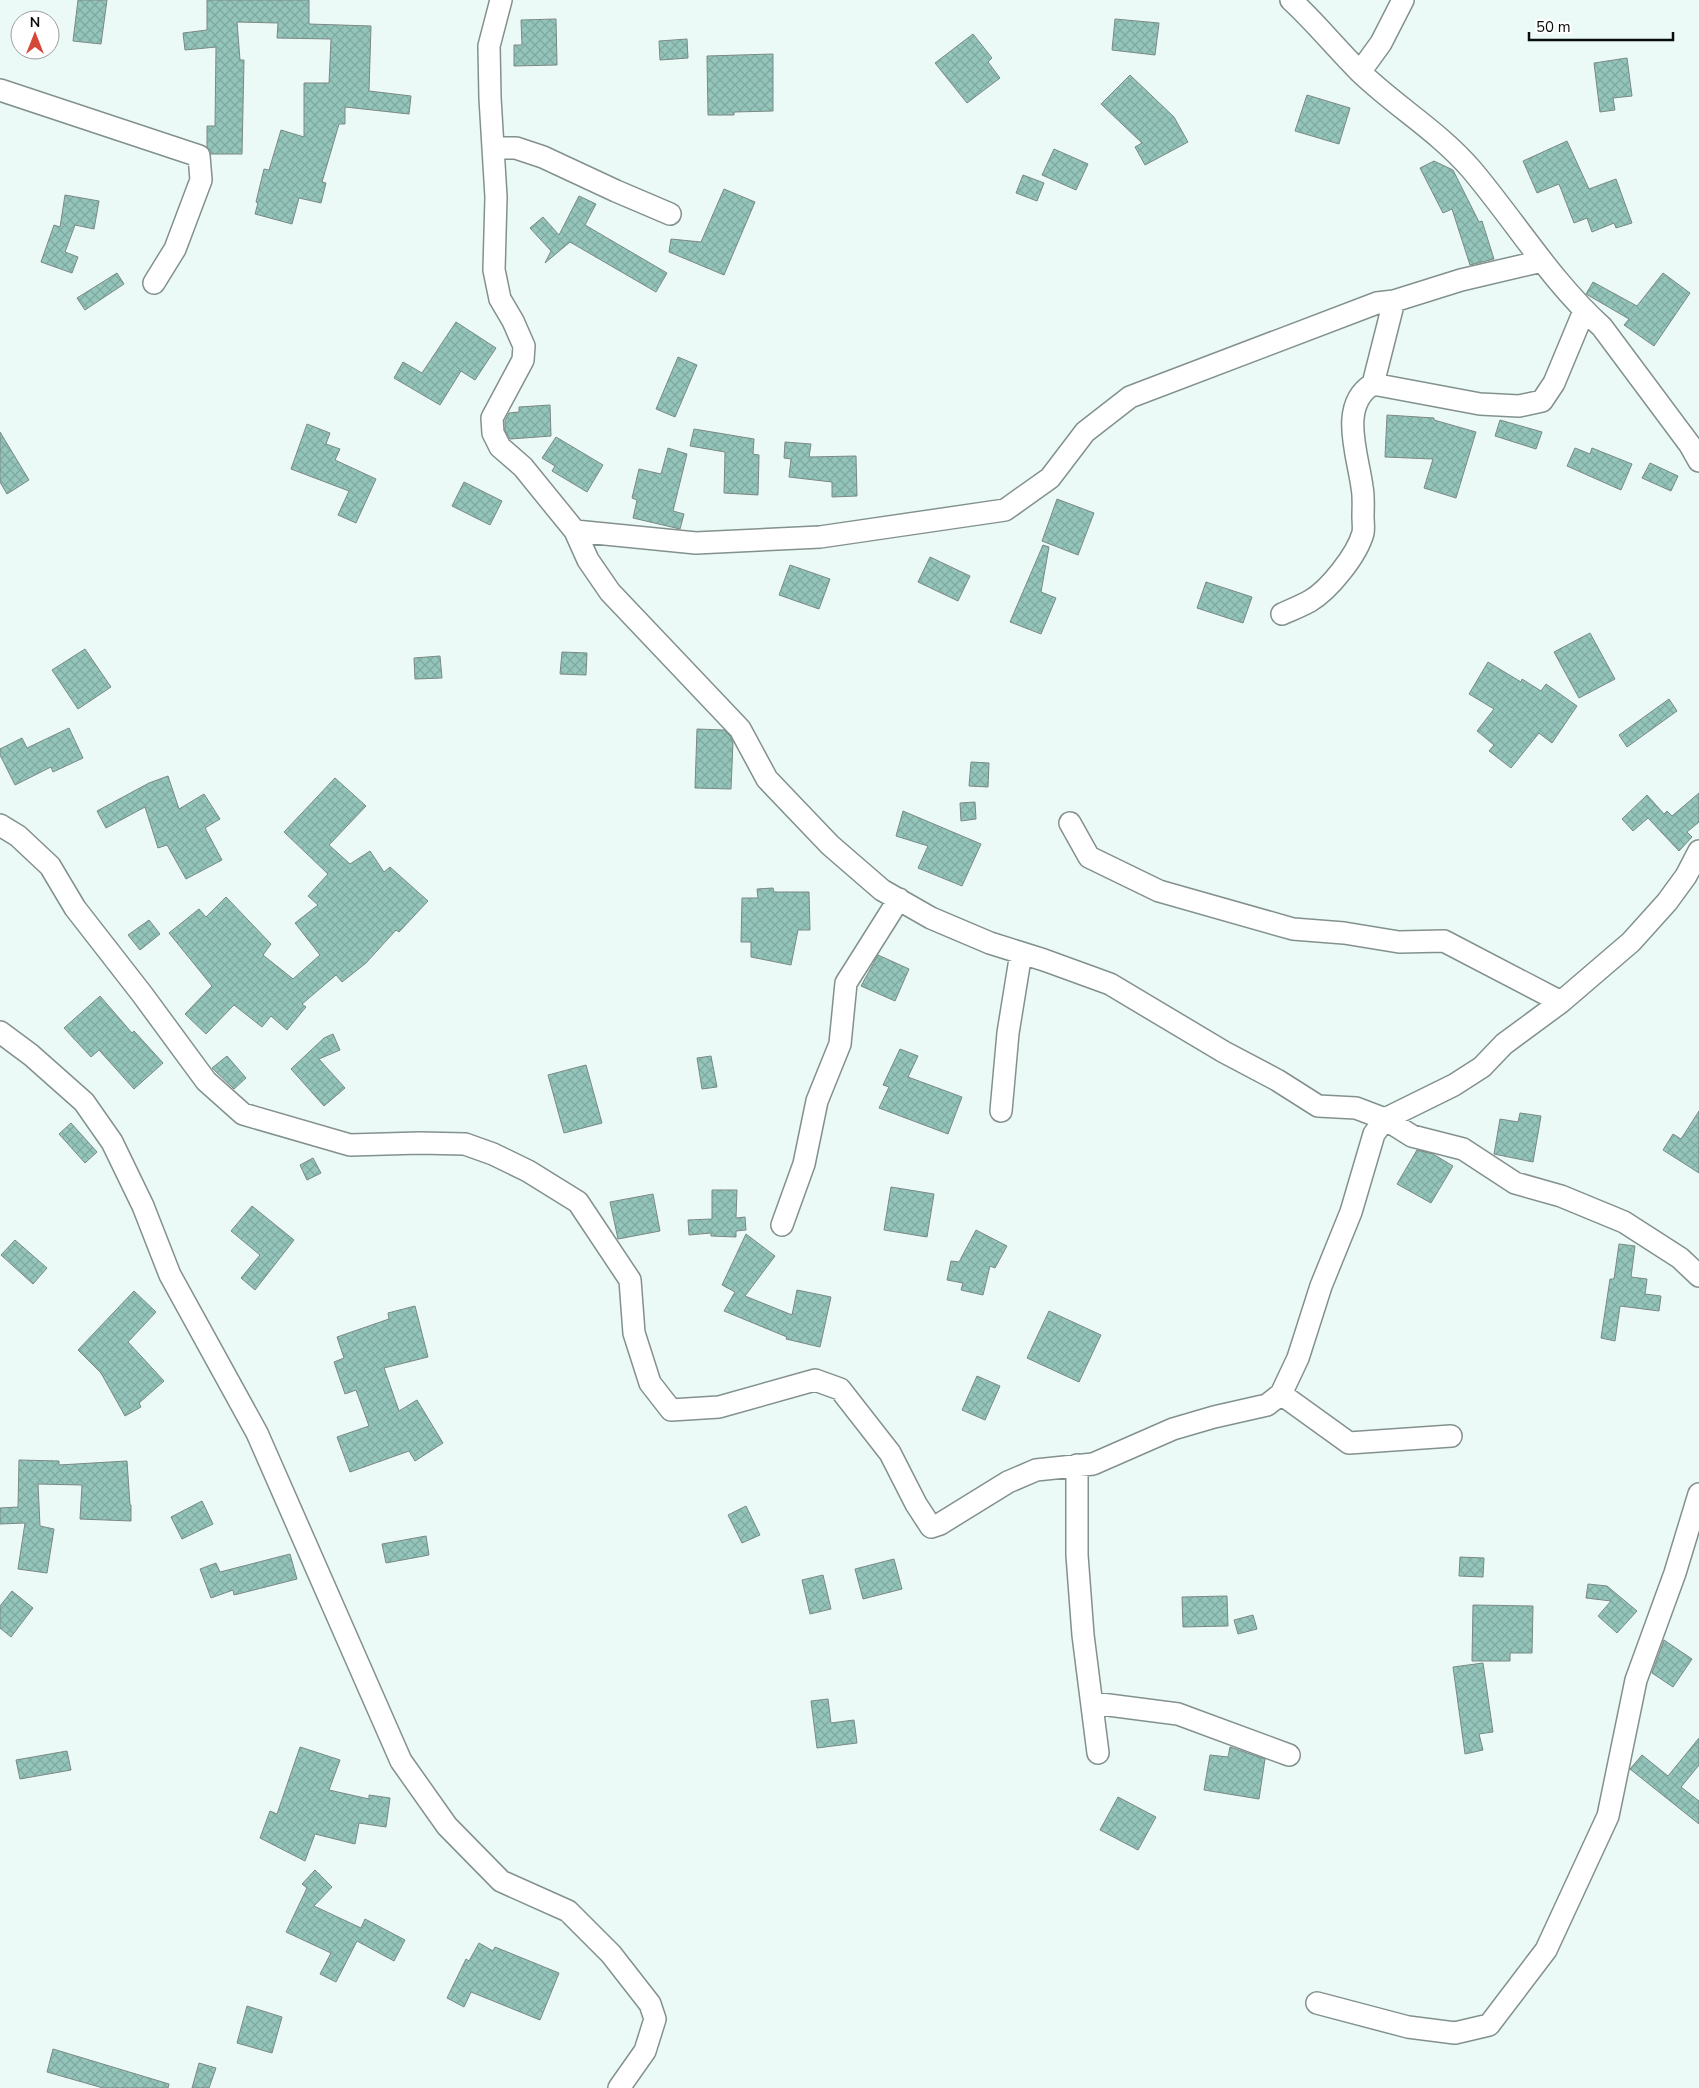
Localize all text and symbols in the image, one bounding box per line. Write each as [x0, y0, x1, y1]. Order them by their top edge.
north arrow [10, 10, 60, 60]
scale bar [1529, 10, 1673, 42]
text: N [30, 13, 40, 32]
text: 50 m [1536, 17, 1571, 37]

